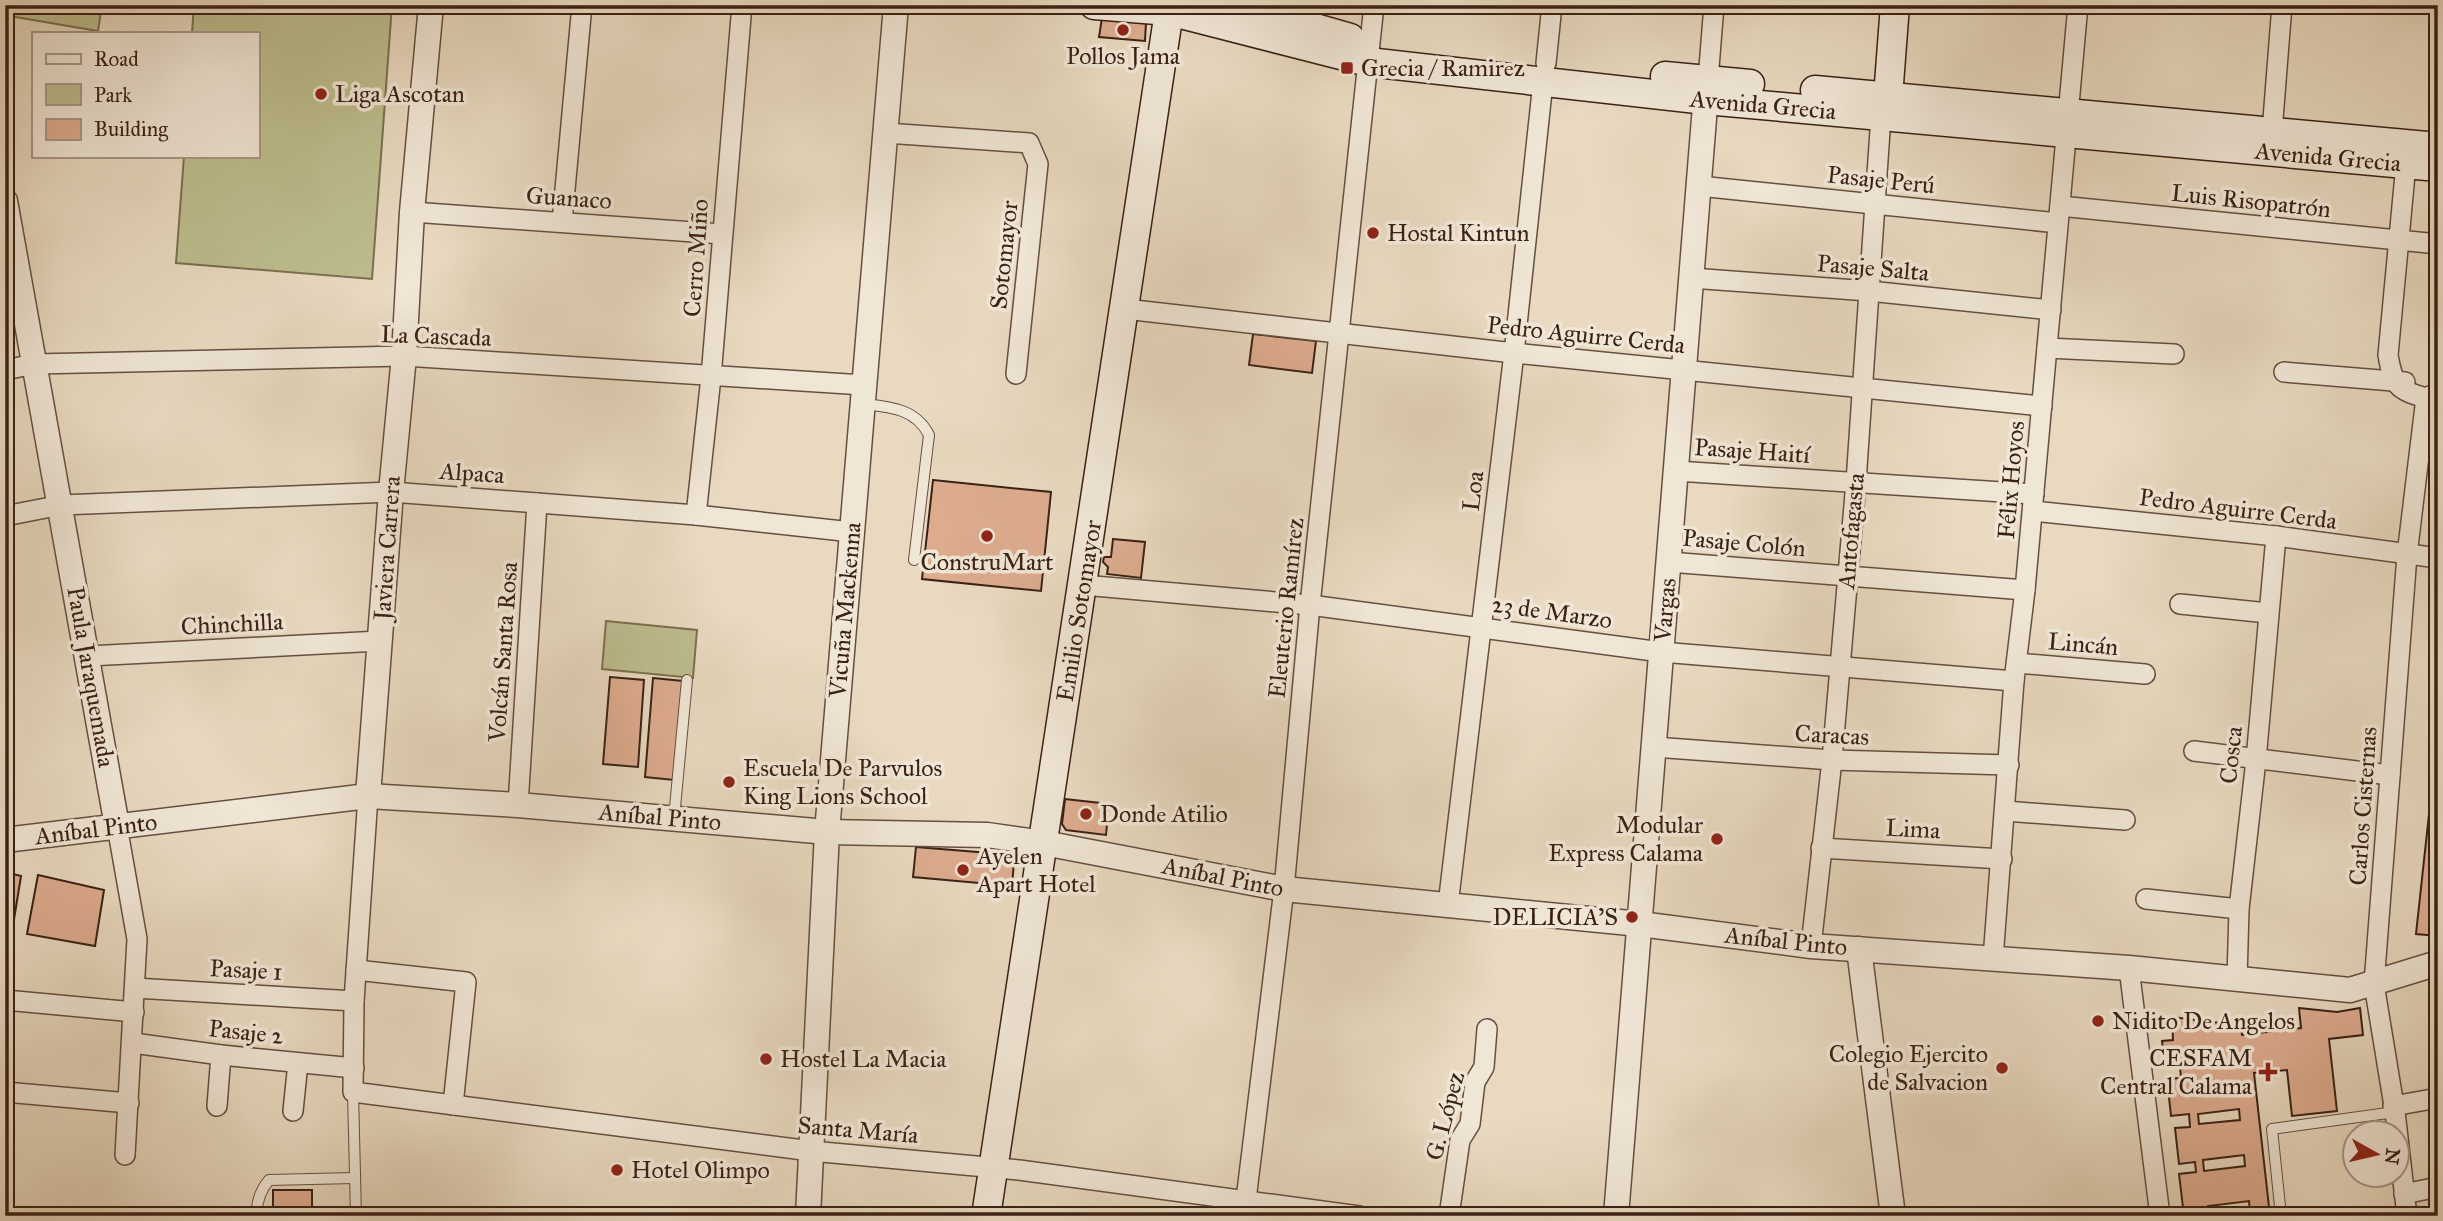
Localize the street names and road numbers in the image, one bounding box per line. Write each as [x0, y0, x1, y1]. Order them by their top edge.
street label: Avenida Grecia [1688, 84, 1838, 126]
street label: Avenida Grecia [2253, 136, 2403, 178]
street label: Pasaje Perú [1826, 159, 1937, 201]
street label: Luis Risopatrón [2170, 178, 2332, 224]
street label: Guanaco [525, 180, 613, 216]
street label: Cerro Miño [677, 198, 715, 318]
street label: Sotomayor [983, 199, 1025, 311]
street label: Pasaje Salta [1816, 248, 1931, 288]
street label: Pedro Aguirre Cerda [1486, 310, 1687, 360]
street label: La Cascada [380, 319, 493, 353]
street label: Félix Hoyos [1991, 420, 2031, 540]
street label: Pasaje Haití [1693, 432, 1812, 470]
street label: Alpaca [438, 456, 506, 490]
street label: Loa [1456, 468, 1490, 513]
street label: Antofagasta [1831, 471, 1871, 591]
street label: Javiera Carrera [367, 474, 407, 624]
street label: Pedro Aguirre Cerda [2137, 482, 2339, 536]
street label: Eleuterio Ramírez [1262, 516, 1310, 700]
street label: Emilio Sotomayor [1050, 518, 1108, 704]
street label: Vicuña Mackenna [822, 520, 868, 700]
street label: Pasaje Colón [1681, 523, 1807, 563]
street label: Volcán Santa Rosa [482, 560, 524, 744]
street label: Vargas [1647, 577, 1683, 644]
street label: Paula Jaraquemada [60, 584, 122, 771]
street label: 23 de Marzo [1490, 589, 1614, 635]
street label: Chinchilla [180, 606, 285, 642]
street label: Lincán [2047, 626, 2119, 662]
street label: Caracas [1794, 718, 1870, 752]
street label: Cosca [2213, 724, 2249, 785]
street label: Carlos Cisternas [2342, 726, 2384, 886]
street label: Aníbal Pinto [596, 797, 723, 837]
street label: Aníbal Pinto [32, 807, 159, 852]
street label: Lima [1885, 813, 1942, 845]
street label: Aníbal Pinto [1159, 850, 1286, 903]
street label: Aníbal Pinto [1722, 920, 1849, 962]
street label: Pasaje 1 [209, 953, 283, 987]
street label: Pasaje 2 [207, 1013, 285, 1051]
street label: G. López [1419, 1068, 1471, 1164]
street label: Santa María [796, 1110, 921, 1150]

